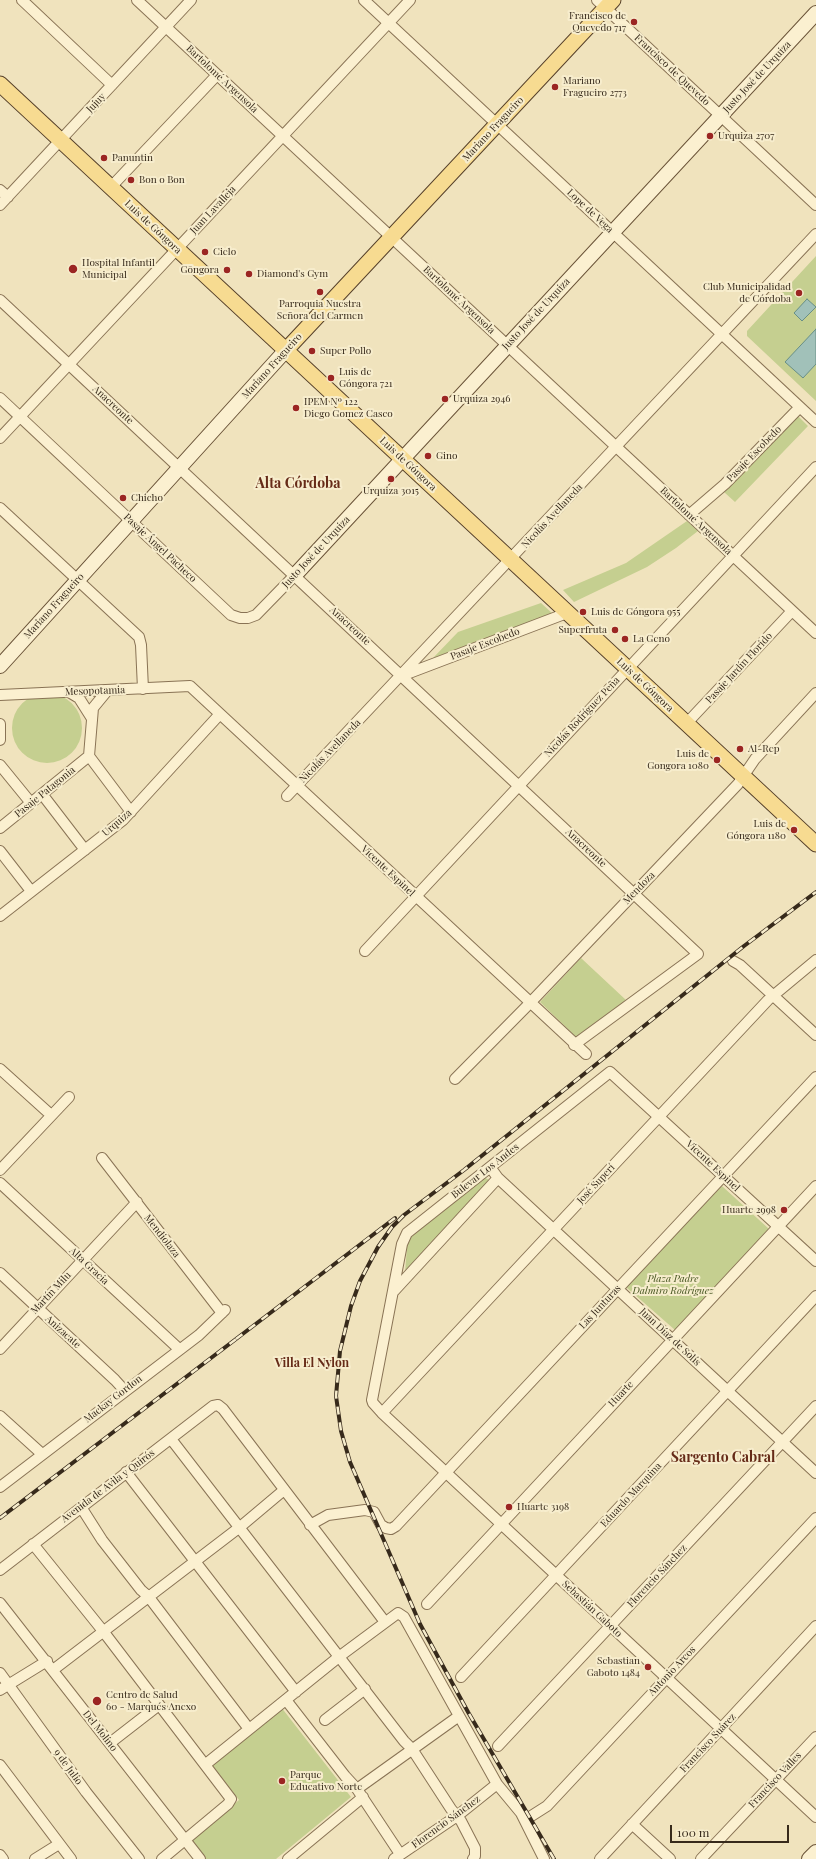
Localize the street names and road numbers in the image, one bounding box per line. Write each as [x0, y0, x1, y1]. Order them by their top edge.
street label: Francisco de Quevedo [632, 32, 712, 108]
street label: Justo José de Urquiza [721, 39, 793, 115]
street label: Bartolomé Argensola [184, 43, 260, 115]
street label: Jujuy [84, 91, 108, 115]
street label: Mariano Fragueiro [460, 94, 526, 164]
street label: Juan Lavalleja [188, 183, 238, 237]
street label: Lope de Vega [564, 186, 616, 236]
street label: Luis de Góngora [122, 198, 184, 256]
street label: Bartolomé Argensola [421, 264, 497, 336]
street label: Justo José de Urquiza [500, 276, 572, 352]
street label: Mariano Fragueiro [239, 331, 305, 401]
street label: Anacreonte [90, 383, 136, 427]
street label: Pasaje Escobedo [724, 423, 784, 485]
street label: Luis de Góngora [377, 435, 439, 493]
street label: Nicolás Avellaneda [519, 481, 585, 551]
street label: Bartolomé Argensola [658, 485, 734, 557]
street label: Pasaje Ángel Pacheco [121, 511, 199, 585]
street label: Justo José de Urquiza [280, 514, 352, 590]
street label: Mariano Fragueiro [21, 571, 87, 641]
street label: Anacreonte [327, 604, 373, 648]
street label: Pasaje Escobedo [449, 625, 521, 663]
street label: Pasaje Jardín Florido [703, 630, 775, 706]
street label: Luis de Góngora [614, 656, 676, 714]
street label: Nicolás Rodríguez Peña [542, 674, 622, 760]
street label: Mesopotamia [65, 684, 125, 698]
street label: Nicolás Avellaneda [297, 717, 363, 785]
street label: Pasaje Patagonia [12, 764, 78, 820]
street label: Urquiza [100, 807, 134, 839]
street label: Anacreonte [563, 826, 609, 870]
street label: Vicente Espinel [359, 843, 417, 899]
street label: Mendoza [621, 869, 657, 907]
street label: Vicente Espinel [684, 1138, 742, 1194]
street label: Bulevar Los Andes [449, 1141, 521, 1201]
street label: José Superí [575, 1162, 617, 1206]
street label: Mendiolaza [141, 1212, 183, 1260]
street label: Alta Gracia [67, 1245, 111, 1287]
street label: Martín Milu [28, 1269, 74, 1317]
street label: Las Junturas [577, 1282, 623, 1332]
street label: Juan Díaz de Solís [637, 1306, 703, 1368]
street label: Anizacate [43, 1313, 83, 1351]
street label: Mackay Gordon [82, 1373, 144, 1425]
street label: Huarte [606, 1378, 636, 1410]
street label: Avenida de Avila y Quirós [59, 1447, 157, 1525]
street label: Eduardo Marquina [598, 1460, 664, 1530]
street label: Florencio Sánchez [625, 1542, 689, 1610]
street label: Sebastián Gaboto [560, 1578, 624, 1640]
street label: Antonio Arcos [646, 1644, 698, 1698]
street label: Del Molino [80, 1708, 120, 1754]
street label: Francisco Suárez [678, 1711, 738, 1775]
street label: 9 de Julio [51, 1747, 85, 1787]
street label: Francisco Valles [746, 1750, 804, 1810]
street label: Florencio Sánchez [409, 1793, 483, 1851]

